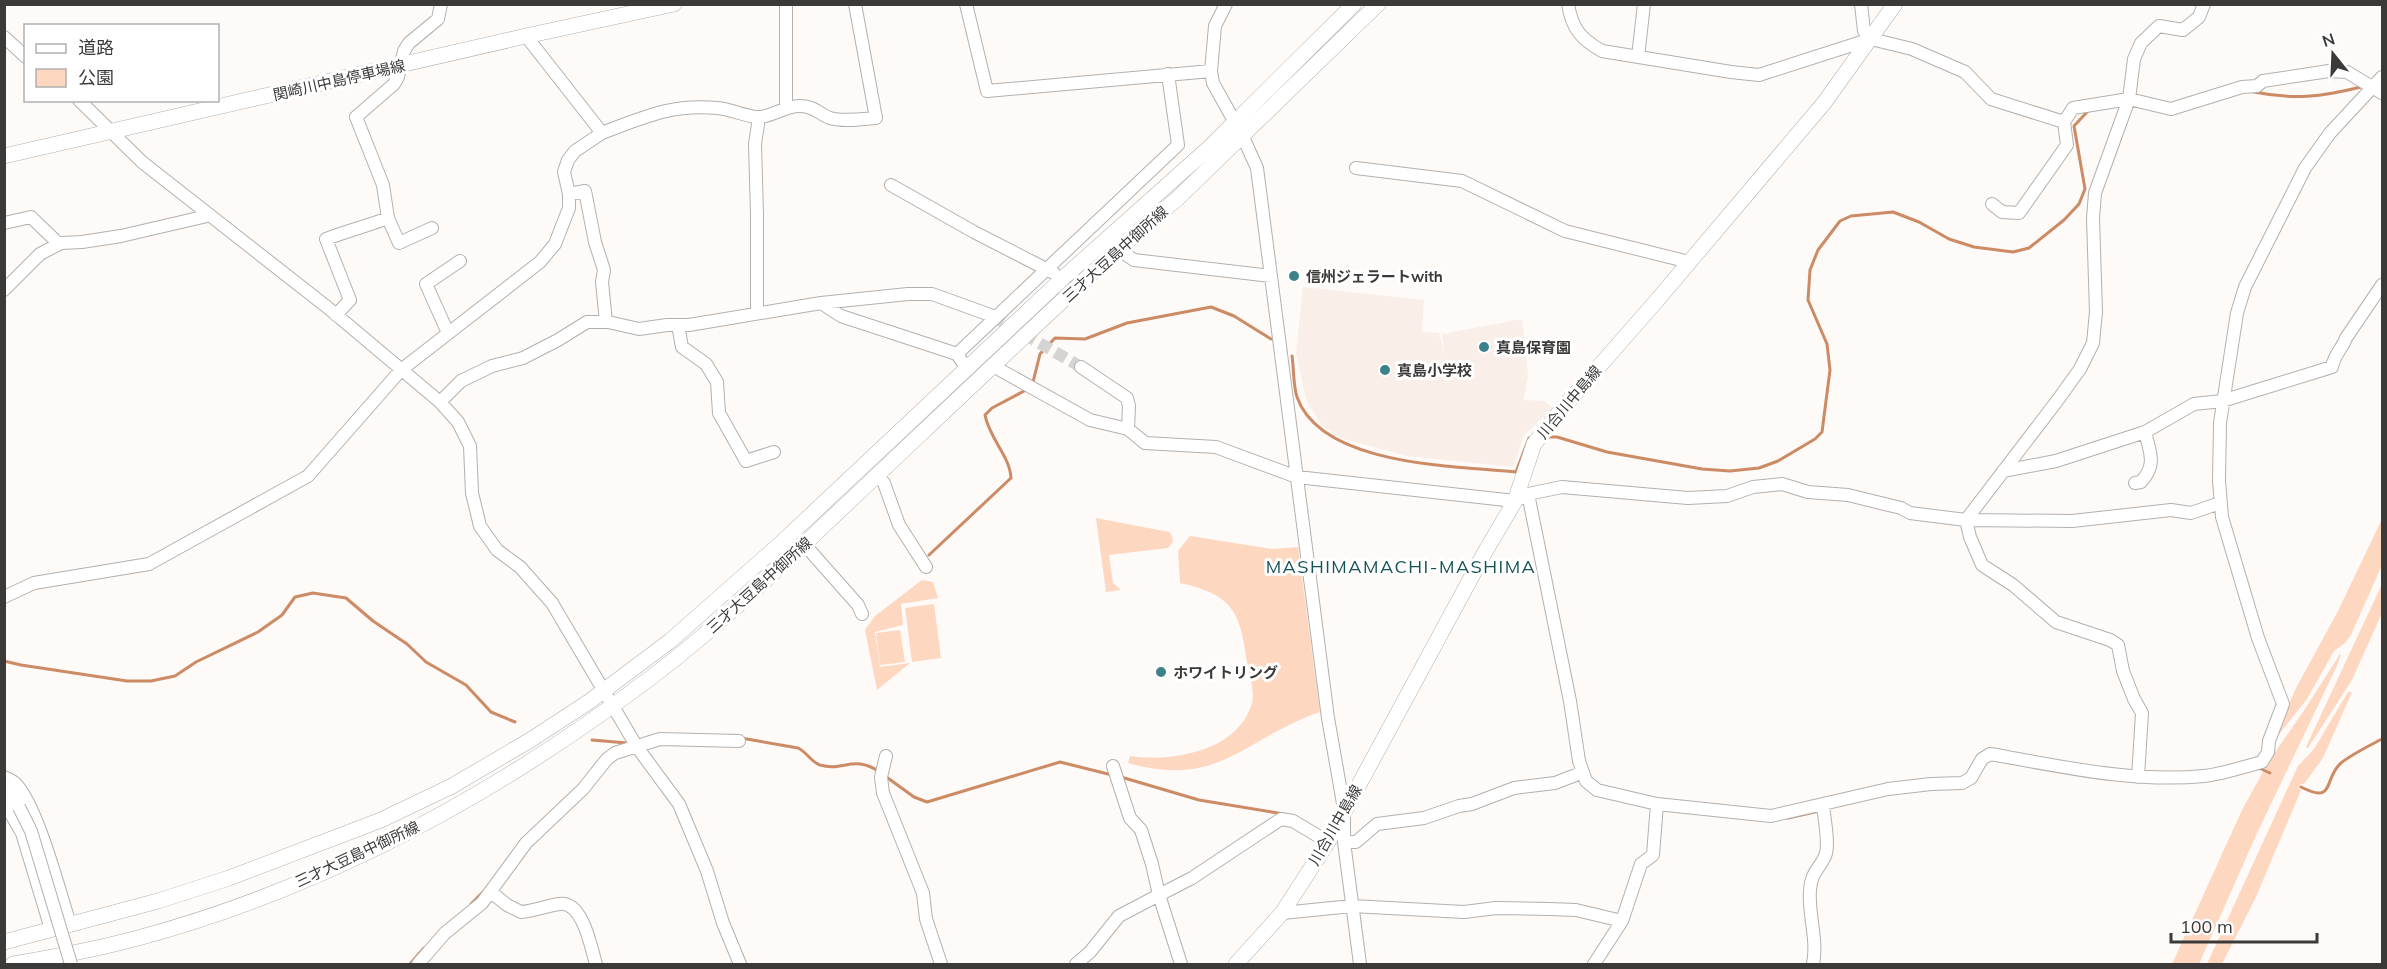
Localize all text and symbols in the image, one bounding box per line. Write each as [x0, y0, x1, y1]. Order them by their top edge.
legend [24, 24, 219, 102]
north arrow [2303, 24, 2363, 84]
text: N [2320, 28, 2337, 51]
text: 道路 [78, 36, 114, 59]
street label: 関崎川中島停車場線 [271, 56, 407, 104]
text: 公園 [78, 66, 114, 89]
street label: 三才大豆島中御所線 [1058, 202, 1172, 306]
place label: 信州ジェラートwith [1306, 267, 1443, 286]
marker: 信州ジェラートwith [1287, 269, 1301, 283]
place label: 真島保育園 [1496, 338, 1571, 357]
marker: 真島保育園 [1477, 340, 1491, 354]
place label: 真島小学校 [1397, 361, 1472, 380]
street label: 川合川中島線 [1533, 361, 1605, 443]
marker: 真島小学校 [1378, 363, 1392, 377]
street label: 三才大豆島中御所線 [702, 533, 816, 637]
district label: MASHIMAMACHI-MASHIMA [1266, 555, 1536, 578]
place label: ホワイトリング [1173, 663, 1278, 682]
marker: ホワイトリング [1154, 665, 1168, 679]
street label: 川合川中島線 [1304, 781, 1366, 869]
street label: 三才大豆島中御所線 [292, 817, 422, 891]
scale bar [2171, 906, 2316, 944]
text: 100 m [2180, 915, 2233, 938]

